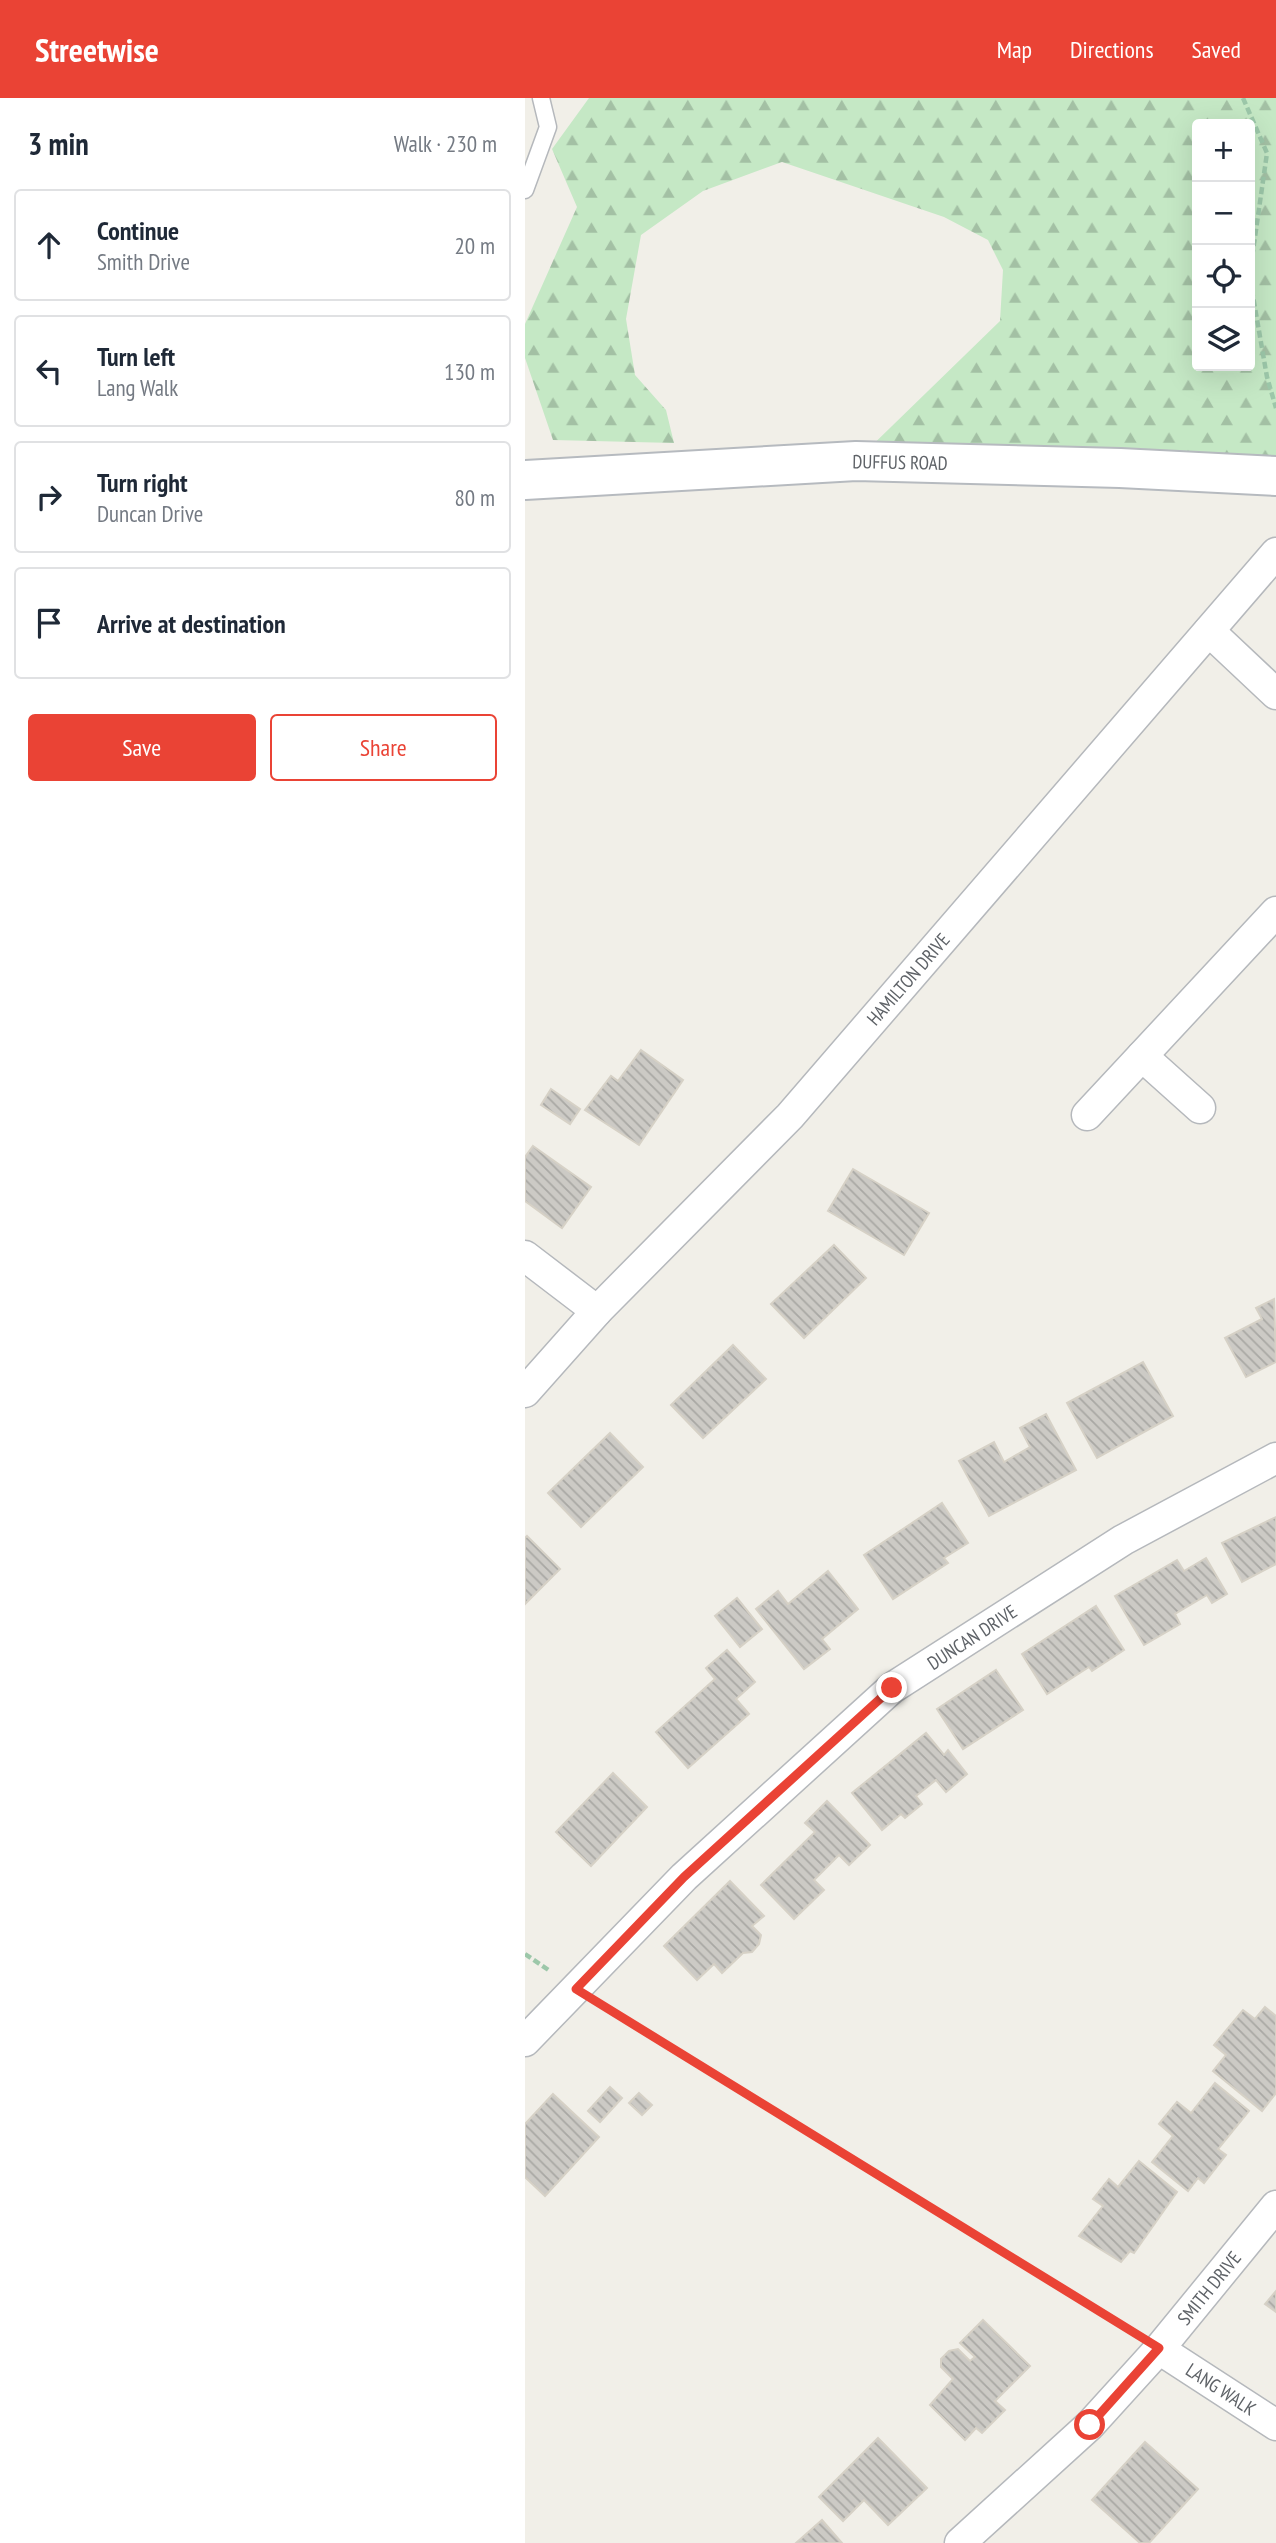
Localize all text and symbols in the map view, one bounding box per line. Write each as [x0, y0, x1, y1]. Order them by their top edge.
text: Streetwise [35, 28, 159, 71]
text: Map [997, 34, 1032, 65]
text: Directions [1070, 34, 1154, 65]
text: Saved [1192, 34, 1241, 65]
map controls [1192, 119, 1255, 371]
button: + [1192, 119, 1255, 182]
text: 3 min [28, 124, 89, 163]
text: Walk · 230 m [394, 129, 497, 158]
button: − [1192, 182, 1255, 245]
text: Continue [97, 214, 179, 247]
icon: ahead [30, 226, 68, 264]
text: 20 m [454, 231, 495, 260]
button: locate [1192, 245, 1255, 308]
text: Smith Drive [97, 247, 190, 276]
button: layers [1192, 308, 1255, 371]
text: Turn left [97, 340, 175, 373]
icon: left [30, 352, 68, 390]
text: 130 m [444, 357, 495, 386]
text: Lang Walk [97, 373, 178, 402]
street label: DUFFUS ROAD [852, 449, 948, 475]
text: Turn right [97, 466, 188, 499]
icon: right [30, 478, 68, 516]
text: 80 m [454, 483, 495, 512]
text: Duncan Drive [97, 499, 203, 528]
icon: arrive [30, 604, 68, 642]
text: Arrive at destination [97, 607, 286, 640]
button: Save [28, 714, 256, 781]
button: Share [270, 714, 497, 781]
street label: HAMILTON DRIVE [861, 928, 955, 1030]
street label: DUNCAN DRIVE [923, 1599, 1021, 1675]
route end [876, 1672, 907, 1703]
street label: SMITH DRIVE [1172, 2246, 1246, 2330]
street label: LANG WALK [1181, 2357, 1261, 2421]
route start [1074, 2409, 1105, 2440]

